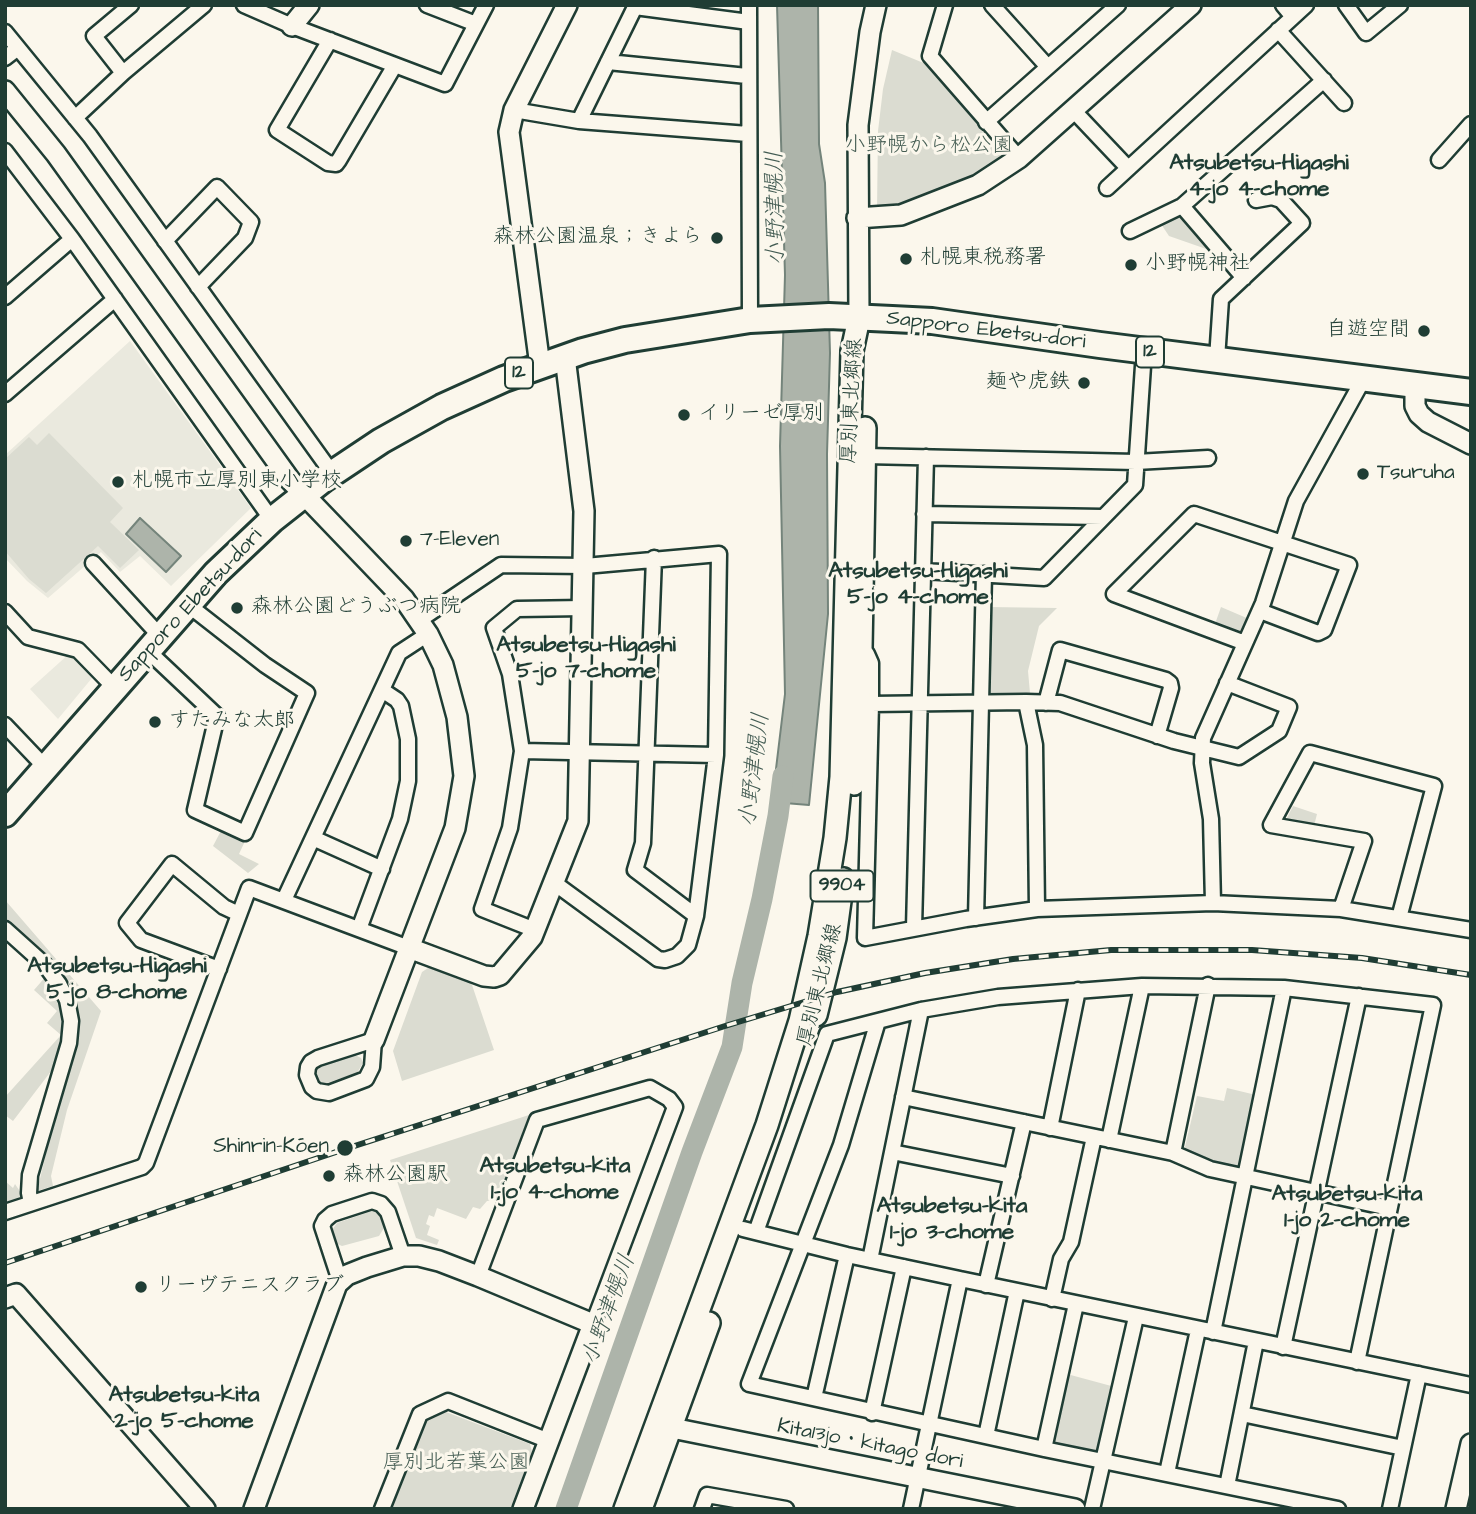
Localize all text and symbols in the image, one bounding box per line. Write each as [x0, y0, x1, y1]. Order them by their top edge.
park label: 小野幌から松公園 [845, 134, 1013, 160]
water label: 小野津幌川 [762, 150, 792, 266]
district label: Atsubetsu-Higashi 4-jo 4-chome [1169, 150, 1349, 204]
place label: 森林公園温泉；きよら [493, 225, 703, 251]
marker: 森林公園温泉；きよら [709, 230, 725, 246]
place label: 札幌東税務署 [920, 246, 1046, 272]
marker: 札幌東税務署 [898, 251, 914, 267]
place label: 小野幌神社 [1145, 252, 1250, 278]
marker: 小野幌神社 [1123, 257, 1139, 273]
street label: Sapporo Ebetsu-dori [885, 306, 1087, 356]
place label: 自遊空間 [1326, 318, 1410, 344]
marker: 自遊空間 [1416, 323, 1432, 339]
road number: 12 [1136, 336, 1164, 368]
street label: 厚別東北郷線 [837, 337, 869, 465]
road number: 12 [505, 358, 533, 388]
place label: 麺や虎鉄 [986, 370, 1070, 396]
marker: 麺や虎鉄 [1076, 375, 1092, 391]
place label: イリーゼ厚別 [698, 402, 824, 428]
marker: イリーゼ厚別 [676, 407, 692, 423]
place label: Tsuruha [1377, 461, 1455, 487]
marker: Tsuruha [1355, 466, 1371, 482]
place label: 札幌市立厚別東小学校 [132, 469, 342, 495]
marker: 札幌市立厚別東小学校 [110, 474, 126, 490]
street label: Sapporo Ebetsu-dori [113, 524, 269, 688]
place label: 7-Eleven [420, 528, 499, 554]
marker: 7-Eleven [398, 533, 414, 549]
district label: Atsubetsu-Higashi 5-jo 4-chome [828, 558, 1008, 612]
place label: 森林公園どうぶつ病院 [251, 595, 461, 621]
marker: 森林公園どうぶつ病院 [229, 600, 245, 616]
district label: Atsubetsu-Higashi 5-jo 7-chome [496, 632, 676, 686]
place label: すたみな太郎 [169, 709, 295, 735]
water label: 小野津幌川 [735, 711, 777, 829]
marker: すたみな太郎 [147, 714, 163, 730]
road number: 9904 [810, 870, 874, 902]
street label: 厚別東北郷線 [794, 921, 848, 1049]
district label: Atsubetsu-Higashi 5-jo 8-chome [27, 953, 207, 1007]
place label: Shinrin-Kōen [213, 1135, 329, 1161]
marker: Shinrin-Kōen [335, 1138, 355, 1158]
district label: Atsubetsu-kita 1-jo 4-chome [480, 1153, 630, 1207]
place label: 森林公園駅 [343, 1163, 448, 1189]
marker: 森林公園駅 [321, 1168, 337, 1184]
district label: Atsubetsu-kita 1-jo 2-chome [1272, 1181, 1422, 1235]
district label: Atsubetsu-kita 1-jo 3-chome [877, 1193, 1027, 1247]
water label: 小野津幌川 [577, 1251, 643, 1369]
place label: リーヴテニスクラブ [155, 1274, 344, 1300]
marker: リーヴテニスクラブ [133, 1279, 149, 1295]
district label: Atsubetsu-kita 2-jo 5-chome [109, 1382, 259, 1436]
street label: Kita13jo・kitago dori [775, 1415, 965, 1475]
park label: 厚別北若葉公園 [383, 1451, 529, 1477]

